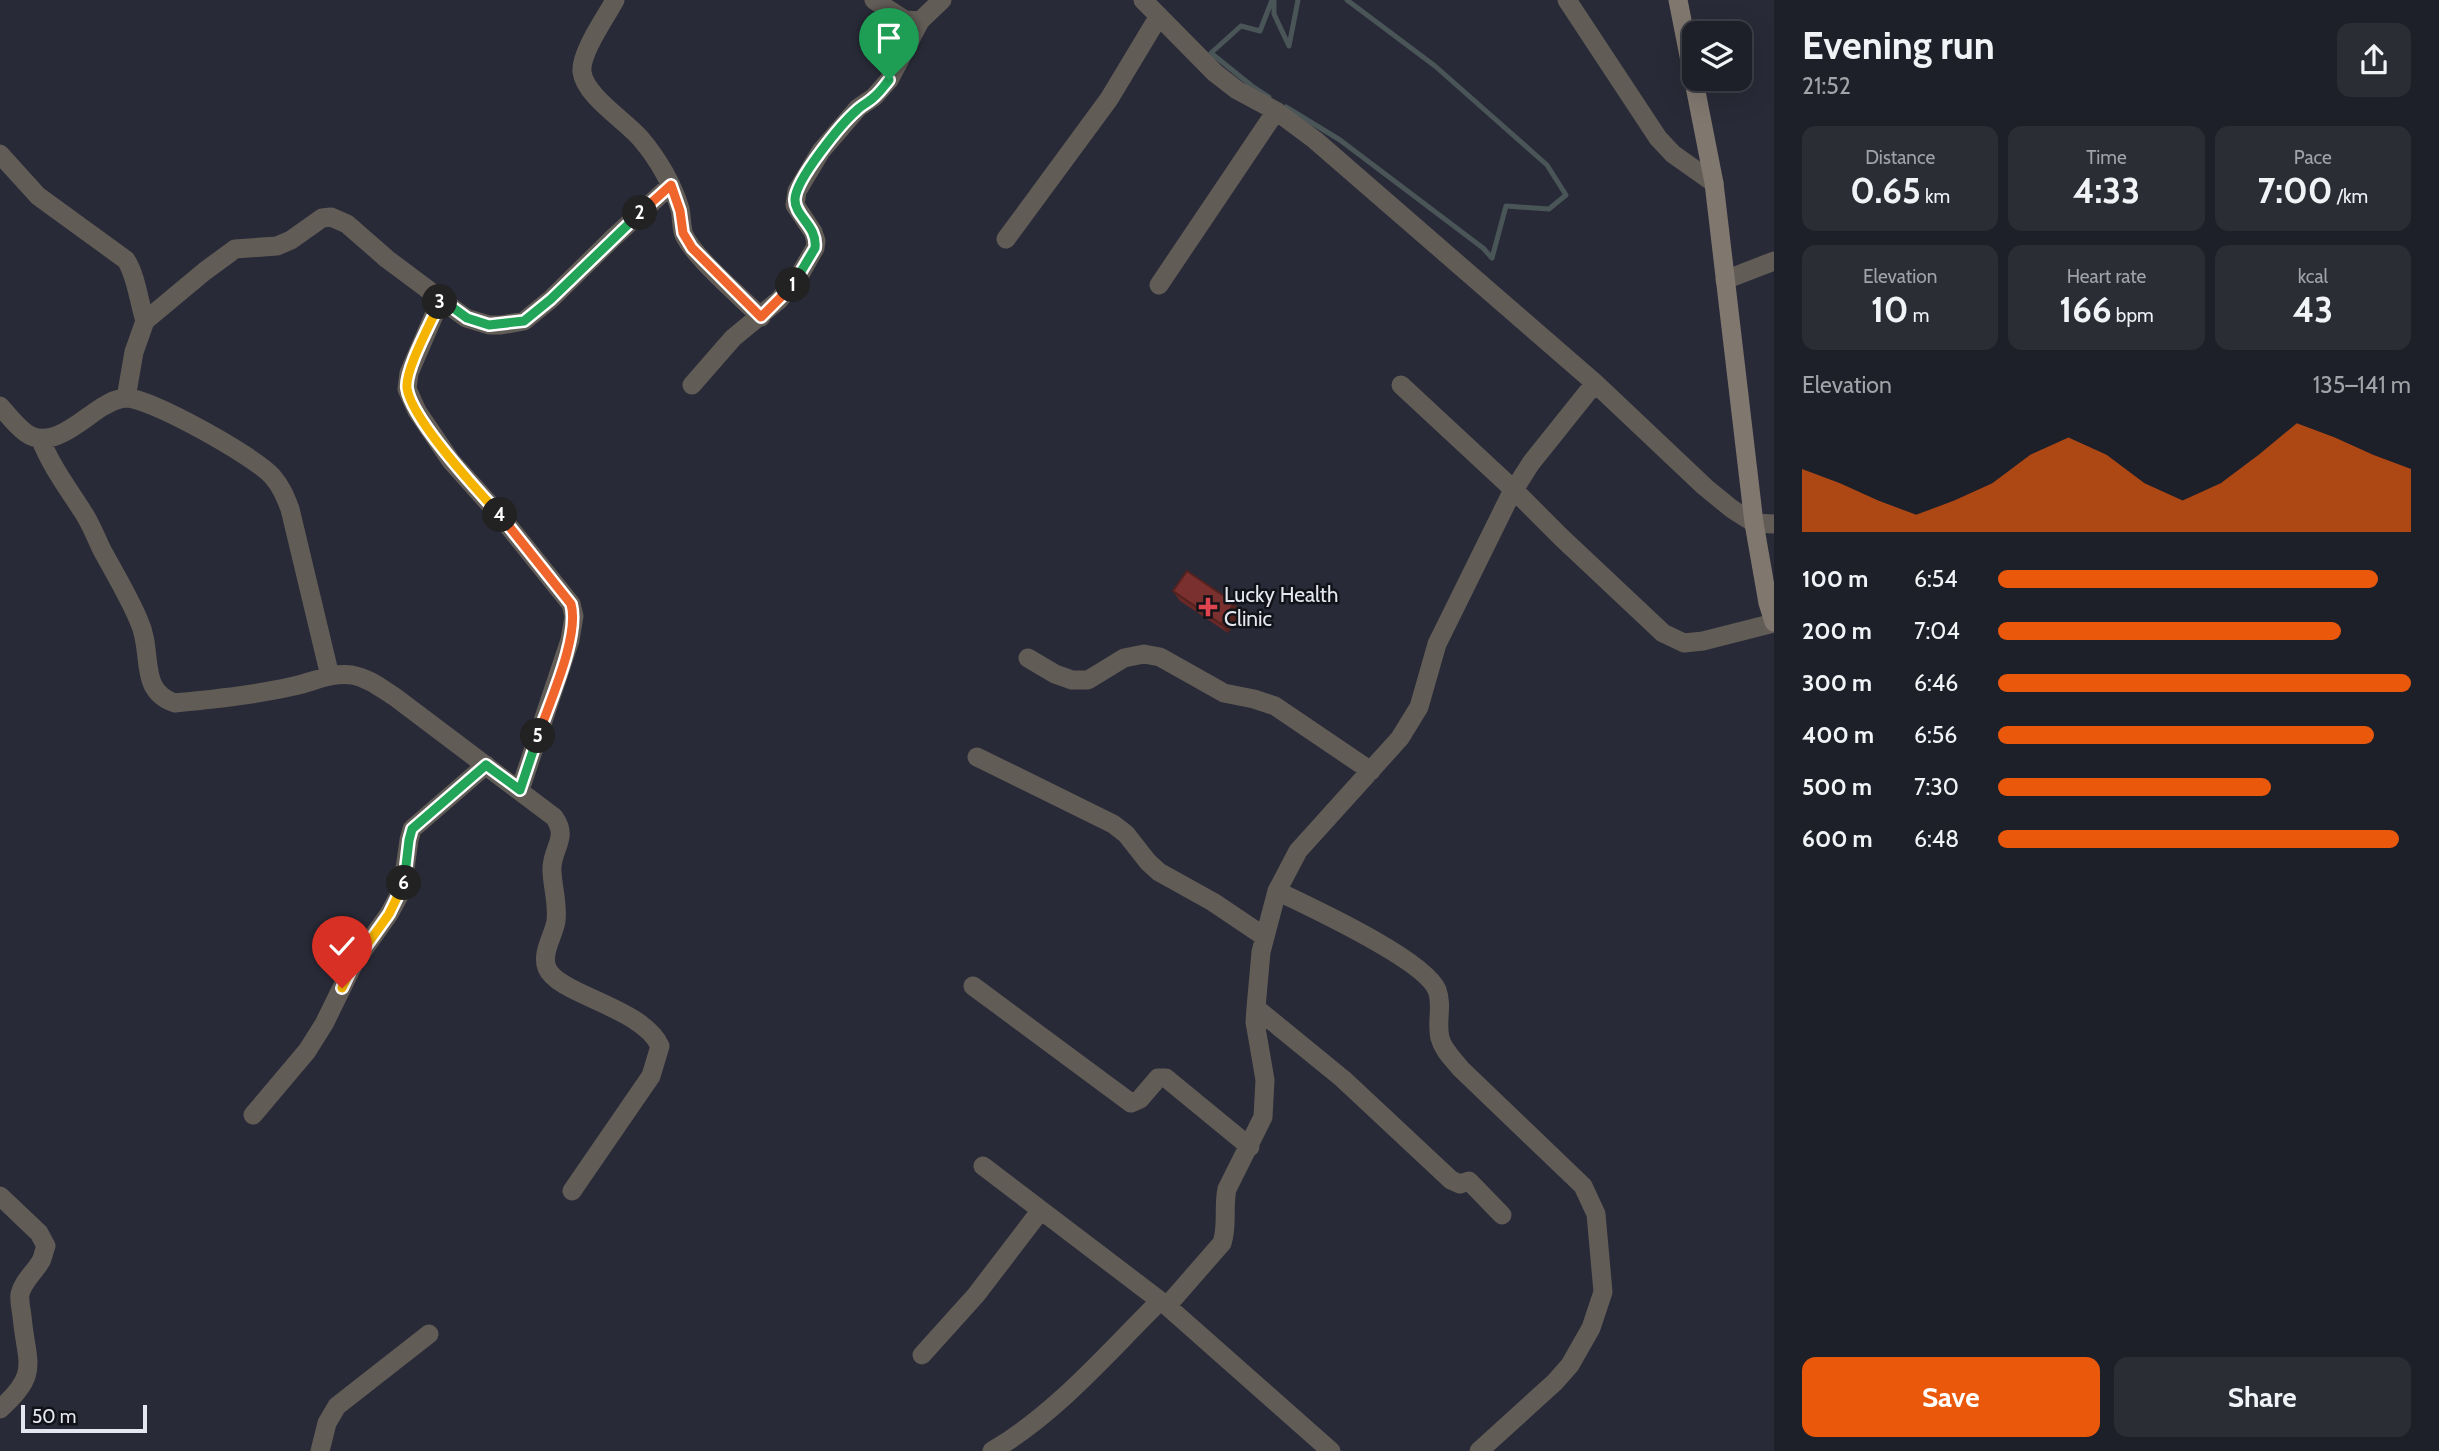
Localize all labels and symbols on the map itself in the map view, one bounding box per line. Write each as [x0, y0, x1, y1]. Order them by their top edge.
pin [859, 8, 919, 80]
pin: 2 [622, 196, 658, 230]
pin: 1 [776, 268, 810, 302]
pin: 3 [422, 284, 458, 320]
pin: 4 [482, 498, 518, 532]
place label: Lucky Health Clinic [1224, 582, 1338, 631]
marker: Lucky Health Clinic [1198, 597, 1218, 617]
pin: 5 [520, 718, 556, 754]
pin: 6 [386, 866, 422, 900]
pin [312, 916, 372, 988]
scale bar [21, 1402, 147, 1434]

